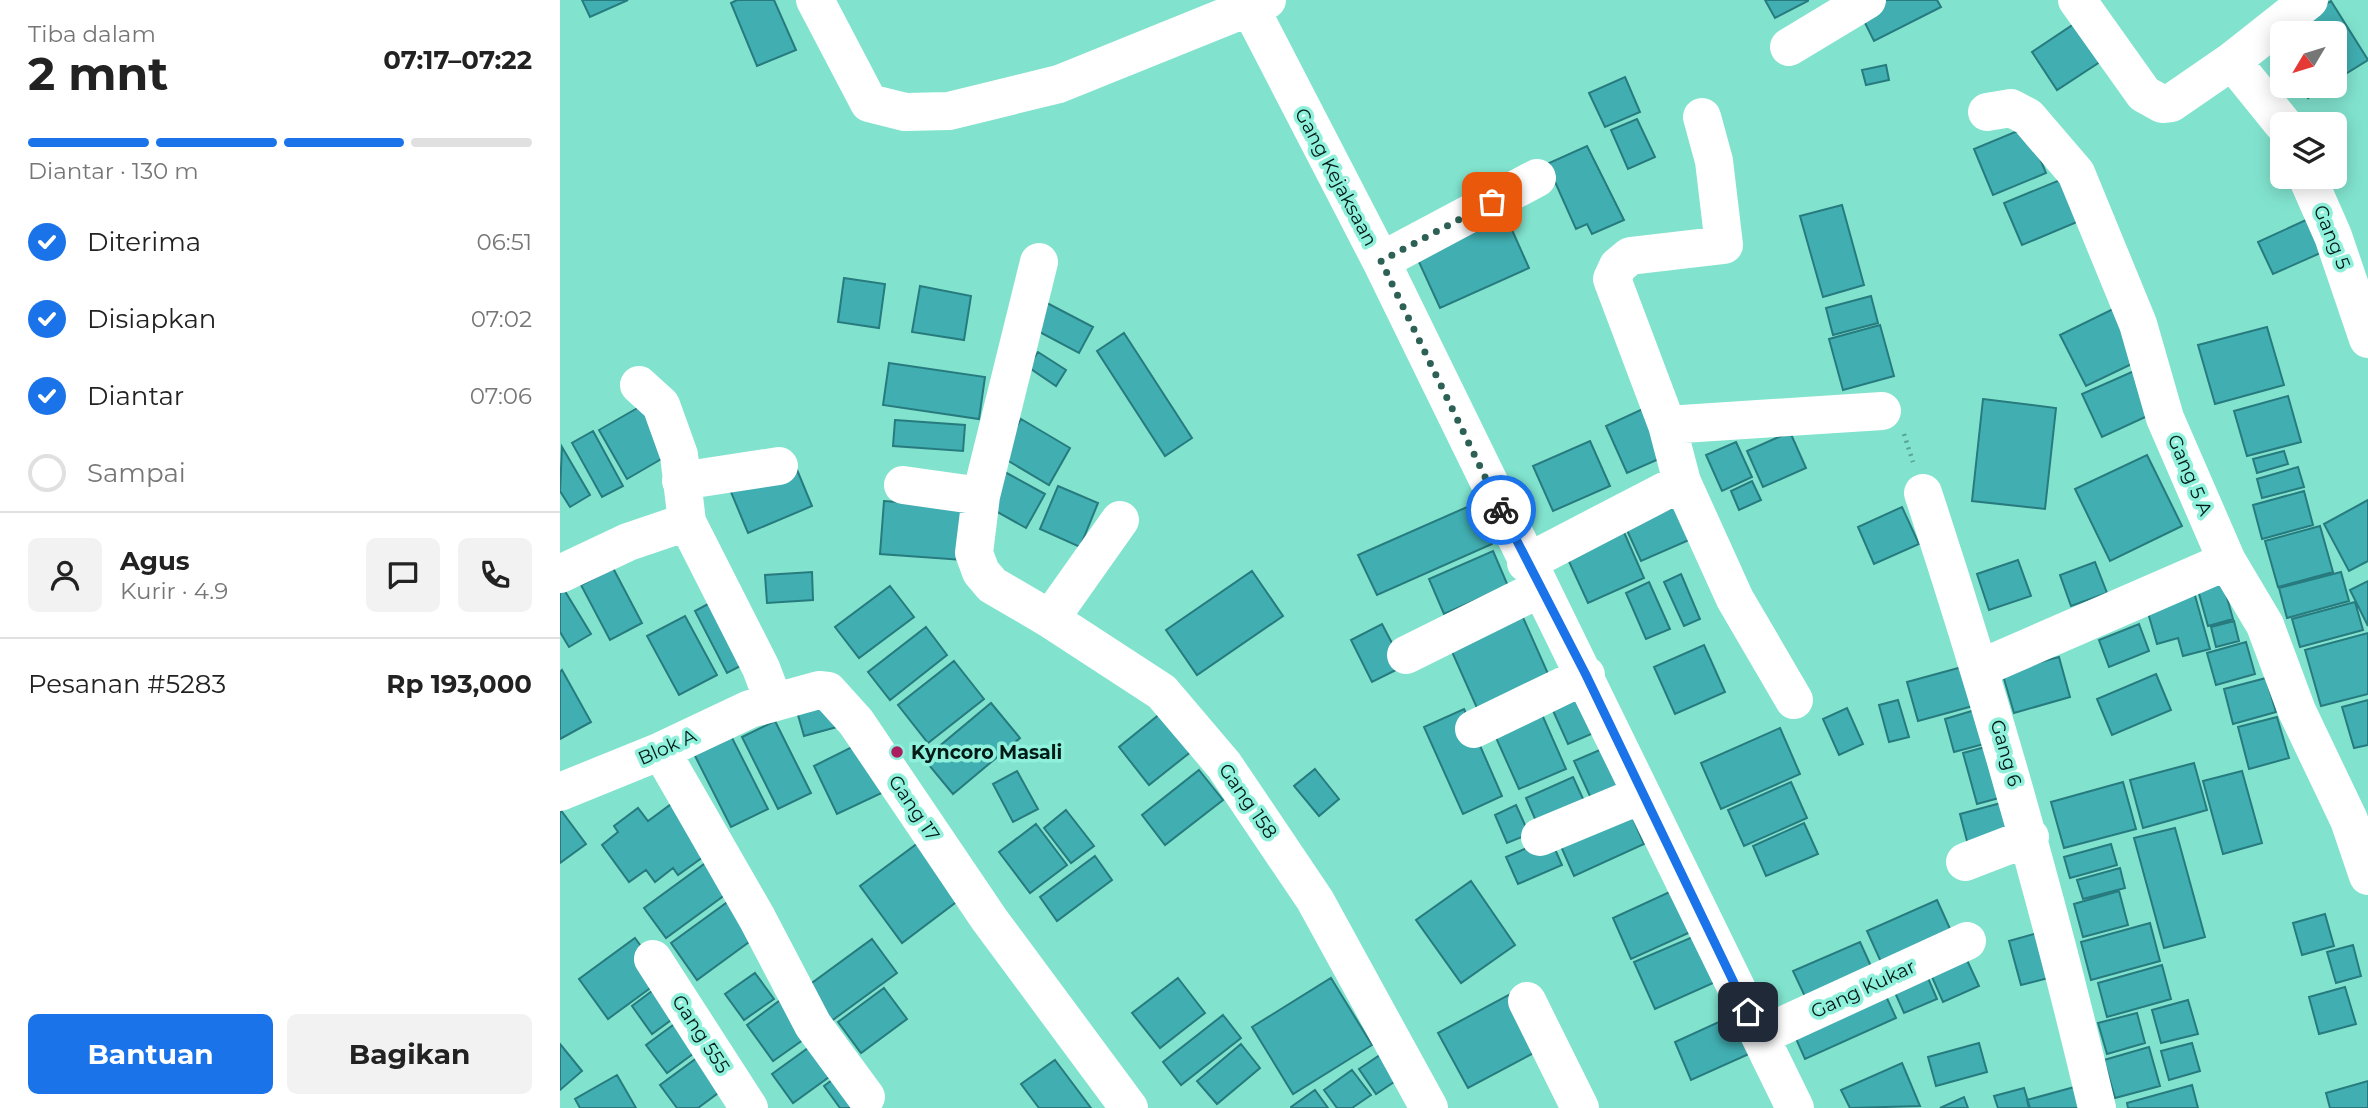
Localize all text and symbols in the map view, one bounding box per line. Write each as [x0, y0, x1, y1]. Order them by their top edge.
text: Tiba dalam [28, 20, 156, 48]
north arrow [2270, 21, 2347, 98]
map controls [2270, 21, 2347, 189]
text: 07:17–07:22 [383, 44, 532, 76]
text: 2 mnt [28, 45, 168, 102]
street label: Gang Kejaksaan [1290, 104, 1382, 250]
button: layers [2270, 112, 2347, 189]
text: Diantar · 130 m [28, 157, 199, 185]
pin [1462, 172, 1522, 232]
icon: bag [1473, 183, 1511, 221]
street label: Gang 5 [2309, 201, 2355, 273]
icon: check [28, 223, 66, 261]
text: Diterima [87, 226, 201, 258]
text: 06:51 [477, 228, 532, 256]
icon: check [28, 300, 66, 338]
text: Disiapkan [87, 303, 216, 335]
text: 07:02 [471, 305, 532, 333]
icon: check [28, 377, 66, 415]
text: Diantar [87, 380, 184, 412]
text: 07:06 [470, 382, 532, 410]
street label: Gang 5 A [2163, 431, 2218, 519]
text: Sampai [87, 457, 186, 489]
courier [1466, 475, 1536, 545]
icon: bike [1482, 491, 1520, 529]
button: person [28, 538, 102, 612]
button: chat [366, 538, 440, 612]
button: phone [458, 538, 532, 612]
text: Agus [120, 545, 190, 577]
text: Kurir · 4.9 [120, 577, 228, 605]
text: Pesanan #5283 [28, 668, 226, 700]
text: Rp 193,000 [386, 668, 532, 700]
street label: Gang 6 [1986, 717, 2026, 789]
street label: Blok A [634, 724, 700, 770]
place label: Kyncoro Masali [911, 741, 1062, 764]
marker: Kyncoro Masali [889, 744, 905, 760]
street label: Gang 158 [1214, 759, 1282, 843]
street label: Gang 17 [884, 771, 944, 845]
street label: Gang Kukar [1807, 955, 1919, 1023]
pin [1718, 982, 1778, 1042]
street label: Gang 555 [667, 990, 735, 1078]
icon: home [1729, 993, 1767, 1031]
button: Bantuan [28, 1014, 273, 1094]
button: Bagikan [287, 1014, 532, 1094]

